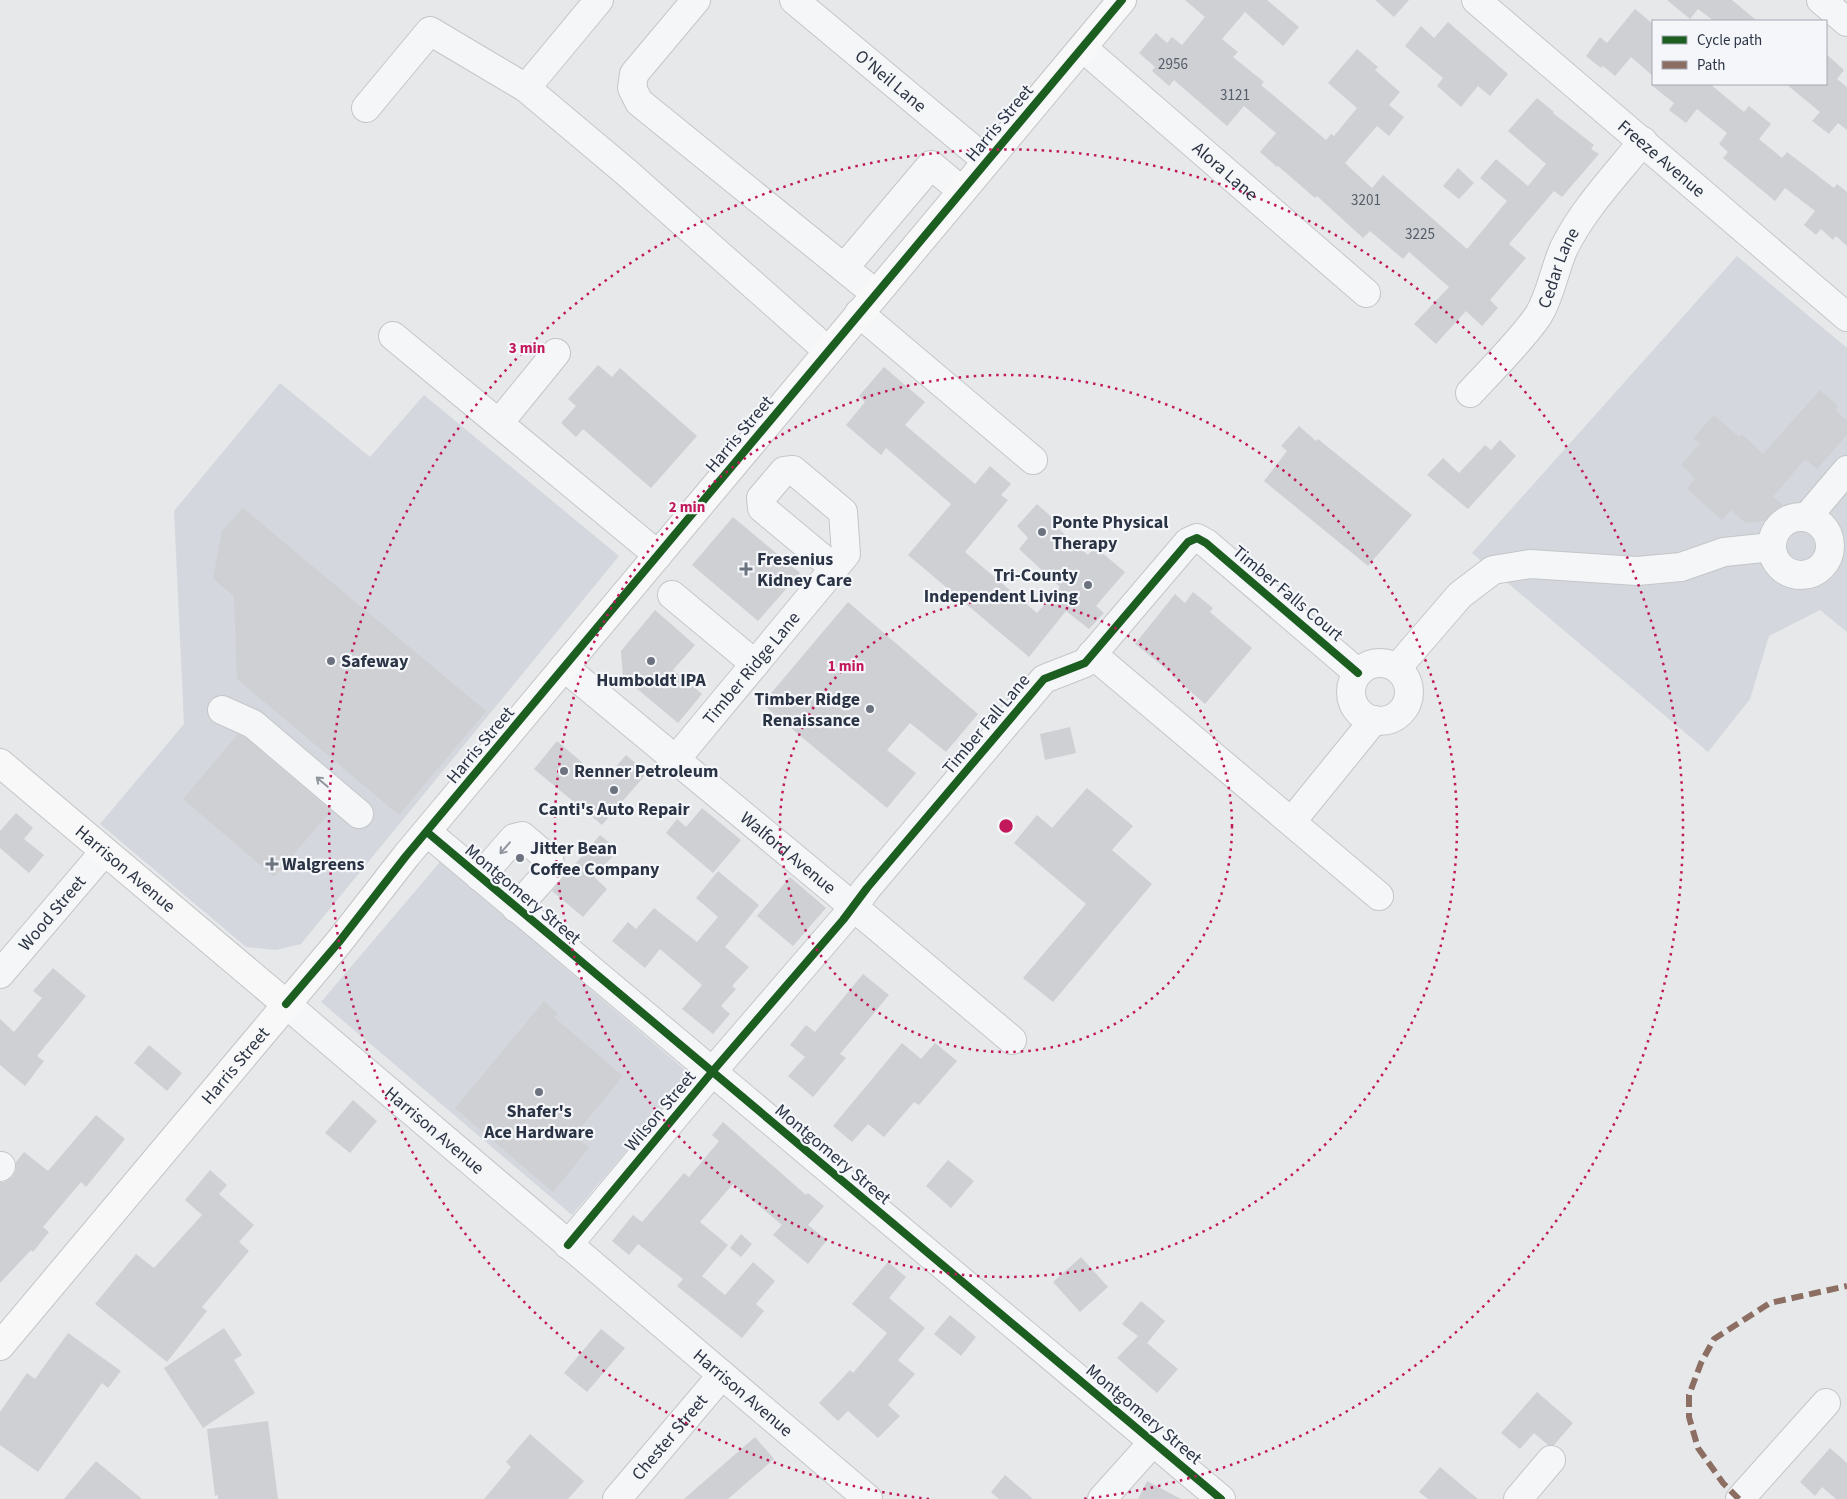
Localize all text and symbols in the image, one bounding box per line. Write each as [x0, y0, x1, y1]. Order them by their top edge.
legend [1652, 20, 1827, 85]
text: Cycle path [1697, 30, 1762, 51]
street label: O'Neil Lane [849, 44, 932, 118]
house number: 2956 [1158, 54, 1188, 75]
text: Path [1697, 55, 1725, 76]
street label: Harris Street [960, 79, 1039, 167]
house number: 3121 [1220, 85, 1250, 106]
street label: Freeze Avenue [1612, 114, 1710, 204]
street label: Alora Lane [1187, 136, 1263, 207]
house number: 3201 [1351, 190, 1381, 211]
street label: Cedar Lane [1532, 223, 1586, 313]
house number: 3225 [1405, 224, 1435, 245]
text: 3 min [509, 338, 545, 359]
street label: Harris Street [700, 390, 779, 478]
text: 2 min [669, 497, 705, 518]
place label: Ponte Physical Therapy [1052, 510, 1168, 556]
marker: Ponte Physical Therapy [1036, 526, 1048, 538]
street label: Timber Falls Court [1227, 540, 1348, 647]
place label: Fresenius Kidney Care [757, 547, 852, 593]
marker: Fresenius Kidney Care [739, 562, 753, 576]
place label: Tri-County Independent Living [924, 563, 1079, 609]
marker: Tri-County Independent Living [1082, 579, 1094, 591]
street label: Timber Ridge Lane [697, 606, 806, 731]
place label: Safeway [341, 649, 409, 674]
marker: Safeway [325, 655, 337, 667]
marker: Humboldt IPA [645, 655, 657, 667]
text: 1 min [828, 656, 864, 677]
place label: Humboldt IPA [596, 668, 707, 693]
street label: Timber Fall Lane [937, 669, 1036, 780]
place label: Timber Ridge Renaissance [754, 687, 860, 733]
street label: Harris Street [441, 701, 520, 789]
marker: Timber Ridge Renaissance [864, 703, 876, 715]
place label: Renner Petroleum [574, 759, 718, 784]
marker: Renner Petroleum [558, 765, 570, 777]
one-way arrow [315, 777, 328, 788]
marker: Canti's Auto Repair [608, 784, 620, 796]
place label: Canti's Auto Repair [538, 797, 690, 822]
street label: Walford Avenue [735, 806, 841, 900]
centre of rings [997, 817, 1015, 835]
street label: Harrison Avenue [70, 820, 181, 919]
place label: Jitter Bean Coffee Company [530, 836, 660, 882]
street label: Montgomery Street [459, 838, 586, 951]
one-way arrow [500, 841, 511, 854]
place label: Walgreens [282, 852, 365, 877]
marker: Jitter Bean Coffee Company [514, 852, 526, 864]
marker: Walgreens [266, 858, 278, 870]
street label: Wood Street [13, 870, 92, 957]
street label: Harris Street [196, 1022, 275, 1110]
street label: Wilson Street [619, 1065, 702, 1157]
street label: Harrison Avenue [379, 1081, 490, 1180]
marker: Shafer's Ace Hardware [533, 1086, 545, 1098]
street label: Montgomery Street [769, 1098, 896, 1211]
place label: Shafer's Ace Hardware [483, 1099, 594, 1145]
street label: Harrison Avenue [687, 1343, 798, 1443]
street label: Montgomery Street [1080, 1358, 1207, 1471]
street label: Chester Street [626, 1389, 714, 1486]

